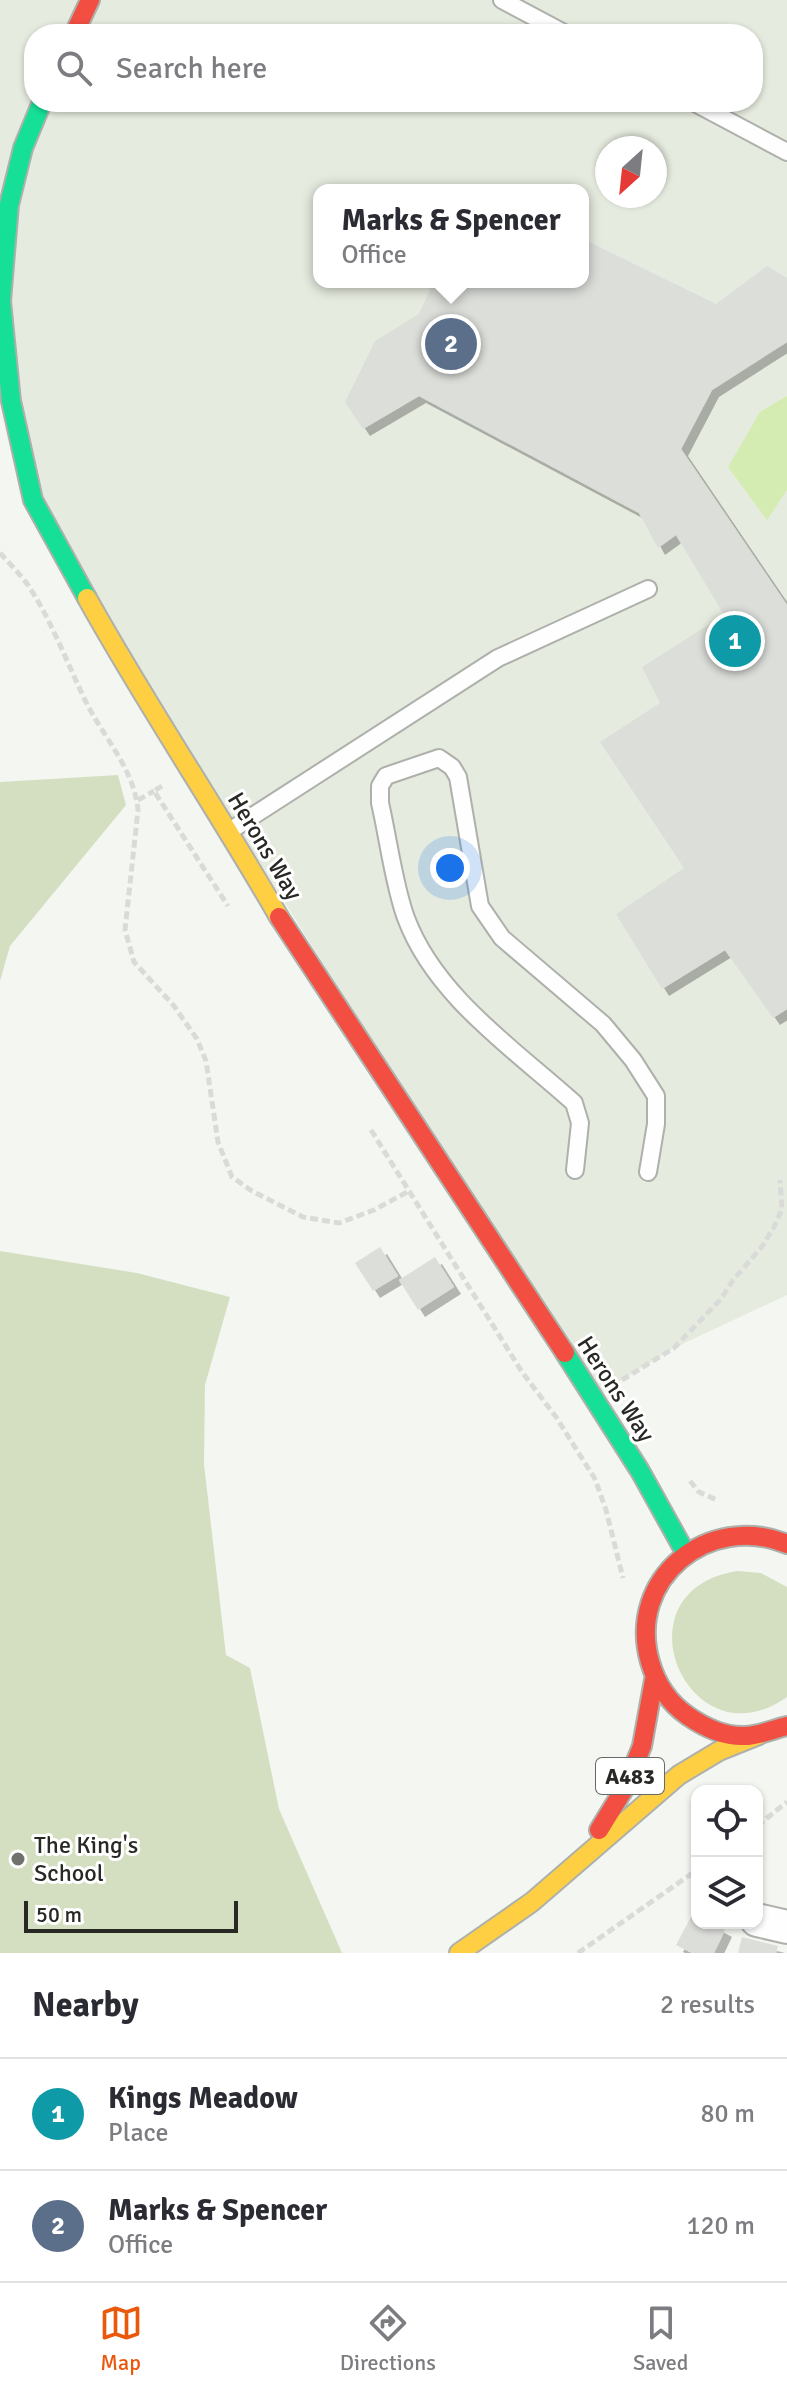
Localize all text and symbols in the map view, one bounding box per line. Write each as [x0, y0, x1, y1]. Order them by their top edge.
search box [24, 24, 763, 112]
icon: search [52, 46, 96, 90]
text: Search here [116, 50, 267, 87]
north arrow [595, 136, 667, 208]
popup [313, 184, 589, 288]
text: Marks & Spencer [341, 202, 561, 239]
text: Office [341, 239, 407, 271]
pin: 2 [425, 314, 477, 374]
pin: 1 [709, 611, 761, 671]
street label: Herons Way [221, 787, 309, 905]
your location [430, 848, 470, 888]
street label: Herons Way [571, 1330, 661, 1448]
road number: A483 [596, 1758, 664, 1794]
map controls [691, 1785, 763, 1929]
button: locate [691, 1785, 763, 1857]
place label: The King's School [34, 1830, 138, 1888]
marker: The King's School [9, 1850, 27, 1868]
button: layers [691, 1857, 763, 1929]
scale bar [24, 1897, 238, 1933]
text: 50 m [36, 1901, 82, 1928]
text: Nearby [32, 1984, 139, 2026]
text: 2 results [660, 1989, 755, 2021]
text: Kings Meadow [108, 2080, 298, 2117]
text: 1 [51, 2098, 65, 2130]
text: 80 m [700, 2098, 755, 2130]
text: Place [108, 2117, 169, 2149]
text: Marks & Spencer [108, 2192, 327, 2229]
text: 2 [51, 2210, 65, 2242]
text: 120 m [686, 2210, 755, 2242]
text: Office [108, 2229, 173, 2261]
tab: Map [99, 2301, 143, 2376]
tab: Directions [340, 2301, 436, 2376]
tab: Saved [633, 2301, 688, 2376]

